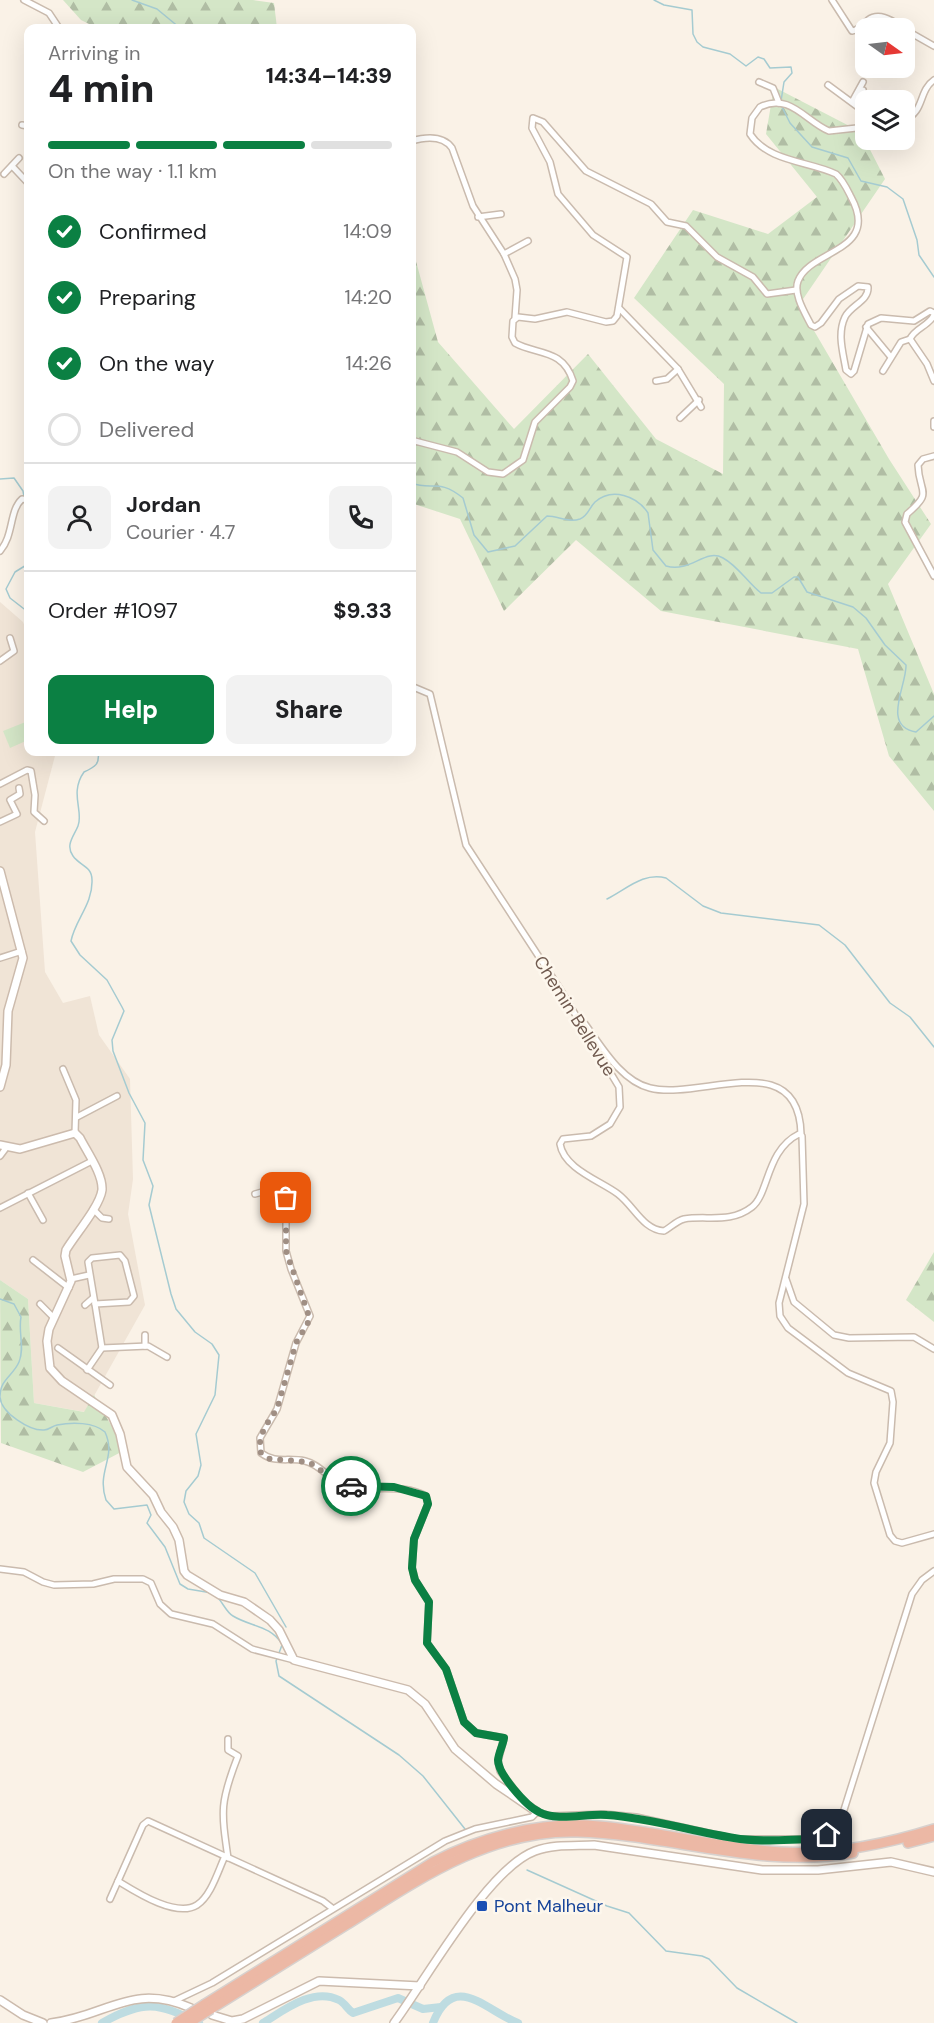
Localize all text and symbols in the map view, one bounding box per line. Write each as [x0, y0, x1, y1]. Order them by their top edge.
north arrow [855, 18, 915, 78]
map controls [855, 18, 915, 150]
text: Arriving in [48, 40, 140, 66]
text: 14:34–14:39 [266, 61, 392, 90]
text: 4 min [48, 63, 155, 114]
button: layers [855, 90, 915, 150]
text: On the way · 1.1 km [48, 158, 217, 184]
icon: check [48, 215, 81, 248]
text: Confirmed [99, 217, 207, 246]
text: 14:09 [343, 218, 392, 244]
icon: check [48, 281, 81, 314]
text: Preparing [99, 283, 196, 312]
text: 14:20 [345, 284, 392, 310]
icon: check [48, 347, 81, 380]
text: On the way [99, 349, 214, 378]
text: 14:26 [346, 350, 392, 376]
text: Delivered [99, 415, 194, 444]
button: person [48, 486, 111, 549]
button: phone [329, 486, 392, 549]
text: Jordan [126, 490, 201, 519]
text: Courier · 4.7 [126, 519, 235, 545]
text: Order #1097 [48, 596, 178, 625]
text: $9.33 [333, 596, 392, 625]
button: Help [48, 675, 214, 744]
button: Share [226, 675, 392, 744]
street label: Chemin Bellevue [528, 951, 622, 1081]
pin [260, 1172, 311, 1223]
icon: bag [269, 1181, 302, 1214]
courier [321, 1456, 381, 1516]
icon: car [335, 1470, 368, 1503]
pin [801, 1809, 852, 1860]
icon: home [810, 1818, 843, 1851]
place label: Pont Malheur [494, 1894, 604, 1918]
marker: Pont Malheur [475, 1899, 489, 1913]

